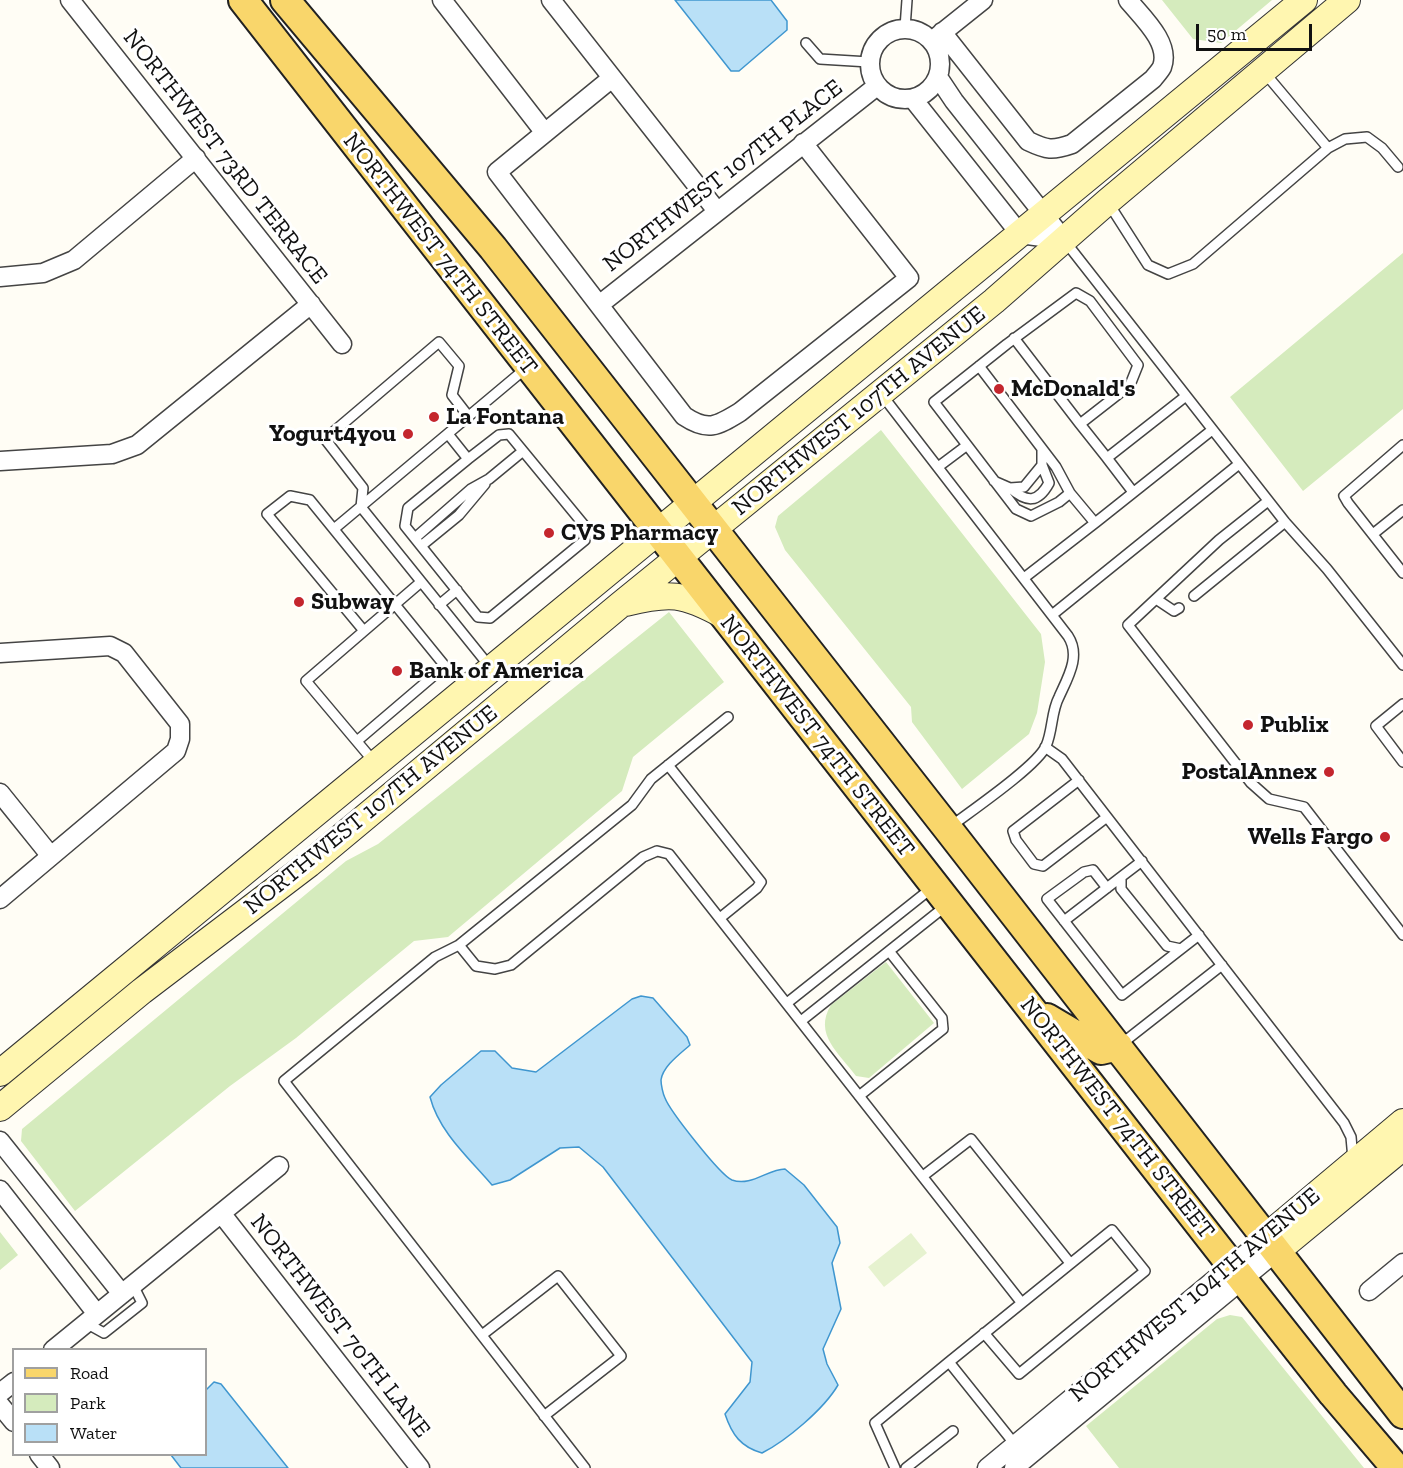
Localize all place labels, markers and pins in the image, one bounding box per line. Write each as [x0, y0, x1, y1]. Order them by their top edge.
place label: McDonald's [1011, 375, 1135, 403]
marker: McDonald's [992, 382, 1006, 396]
place label: La Fontana [446, 403, 564, 431]
marker: La Fontana [427, 410, 441, 424]
place label: Yogurt4you [269, 420, 396, 448]
marker: Yogurt4you [401, 427, 415, 441]
place label: CVS Pharmacy [561, 519, 718, 547]
marker: CVS Pharmacy [542, 526, 556, 540]
place label: Subway [311, 588, 394, 616]
marker: Subway [292, 595, 306, 609]
place label: Bank of America [409, 657, 584, 685]
marker: Bank of America [390, 664, 404, 678]
place label: Publix [1260, 711, 1329, 739]
marker: Publix [1241, 718, 1255, 732]
place label: PostalAnnex [1182, 758, 1317, 786]
marker: PostalAnnex [1322, 765, 1336, 779]
place label: Wells Fargo [1248, 823, 1373, 851]
marker: Wells Fargo [1378, 830, 1392, 844]

